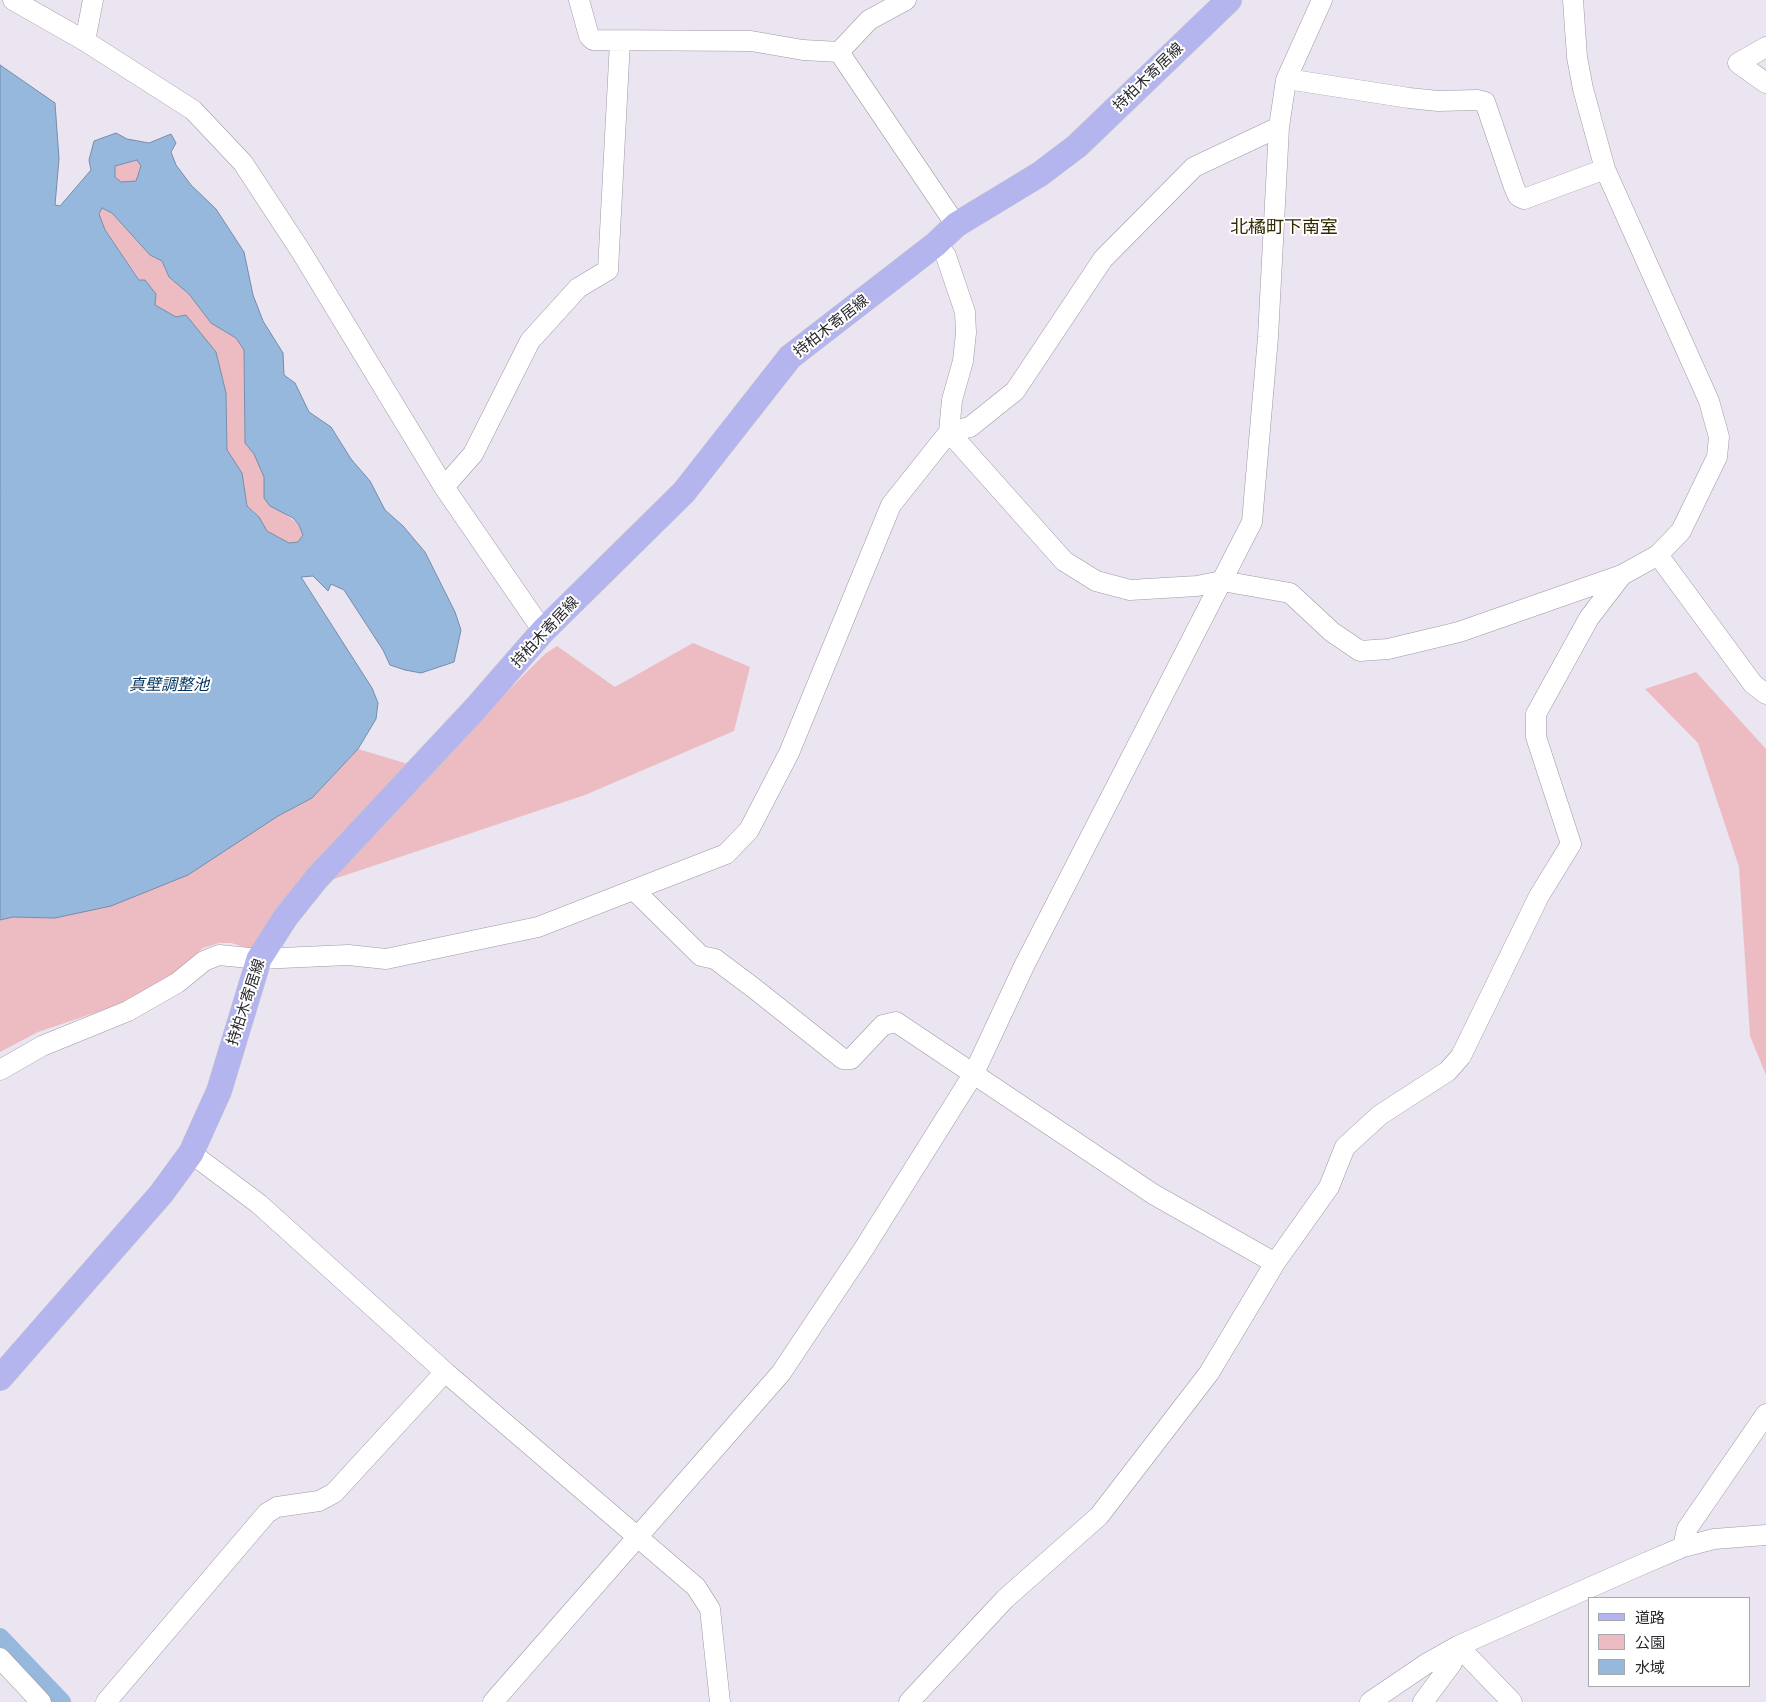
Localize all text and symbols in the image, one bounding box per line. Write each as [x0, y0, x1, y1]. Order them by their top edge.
street label: 持柏木寄居線 [1109, 39, 1187, 115]
district label: 北橘町下南室 [1230, 216, 1338, 238]
street label: 持柏木寄居線 [790, 291, 872, 361]
street label: 持柏木寄居線 [508, 593, 582, 671]
water label: 真壁調整池 [129, 675, 209, 695]
street label: 持柏木寄居線 [224, 956, 268, 1048]
legend [1588, 1597, 1751, 1687]
text: 道路 [1635, 1608, 1665, 1626]
text: 公園 [1635, 1633, 1665, 1651]
text: 水域 [1635, 1658, 1665, 1676]

